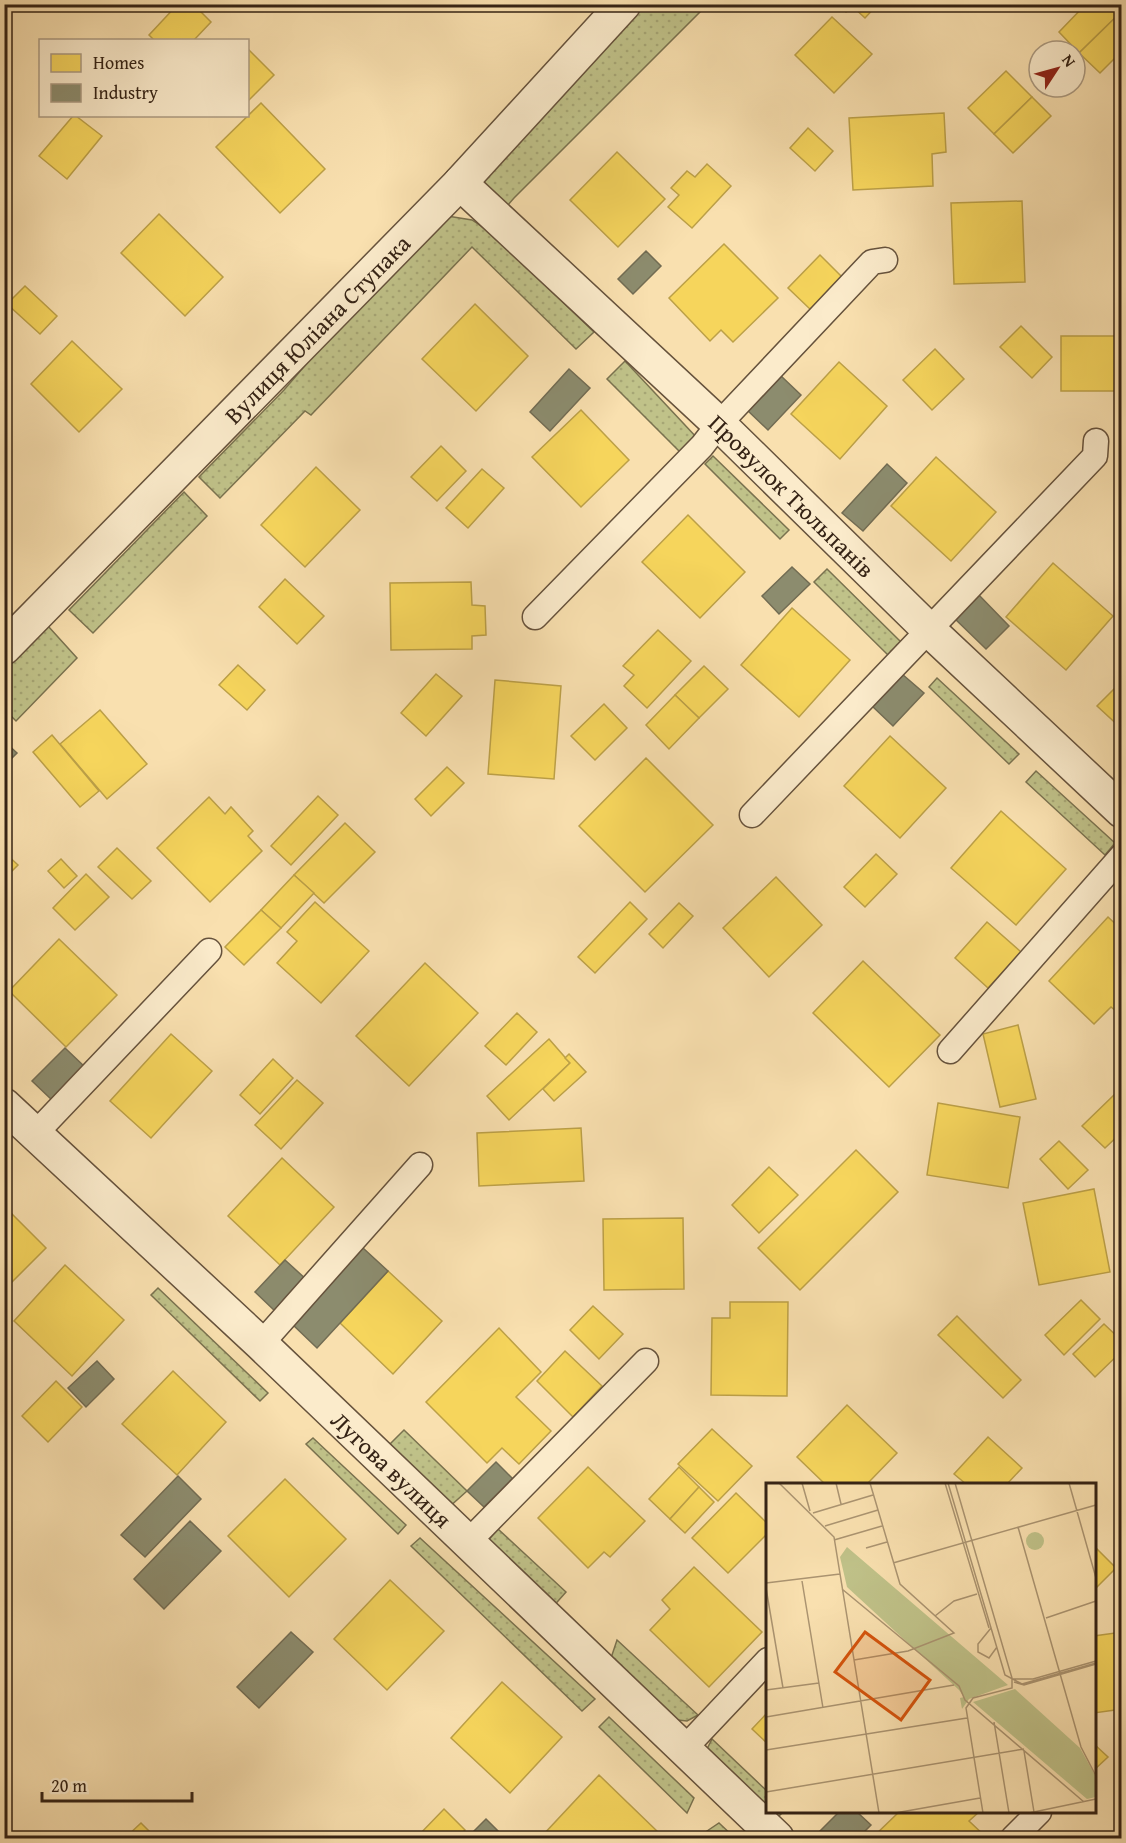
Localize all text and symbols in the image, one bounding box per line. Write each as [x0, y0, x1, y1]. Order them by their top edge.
legend [39, 39, 249, 117]
north arrow [1027, 39, 1087, 99]
text: Homes [93, 49, 144, 76]
text: N [1056, 49, 1082, 72]
text: Industry [93, 79, 158, 106]
street label: Вулиця Юліана Ступака [216, 226, 418, 431]
street label: Провулок Тюльпанів [701, 406, 883, 585]
street label: Лугова вулиця [323, 1403, 460, 1536]
inset map [766, 1483, 1096, 1813]
scale bar [42, 1765, 192, 1803]
text: 20 m [51, 1772, 87, 1799]

